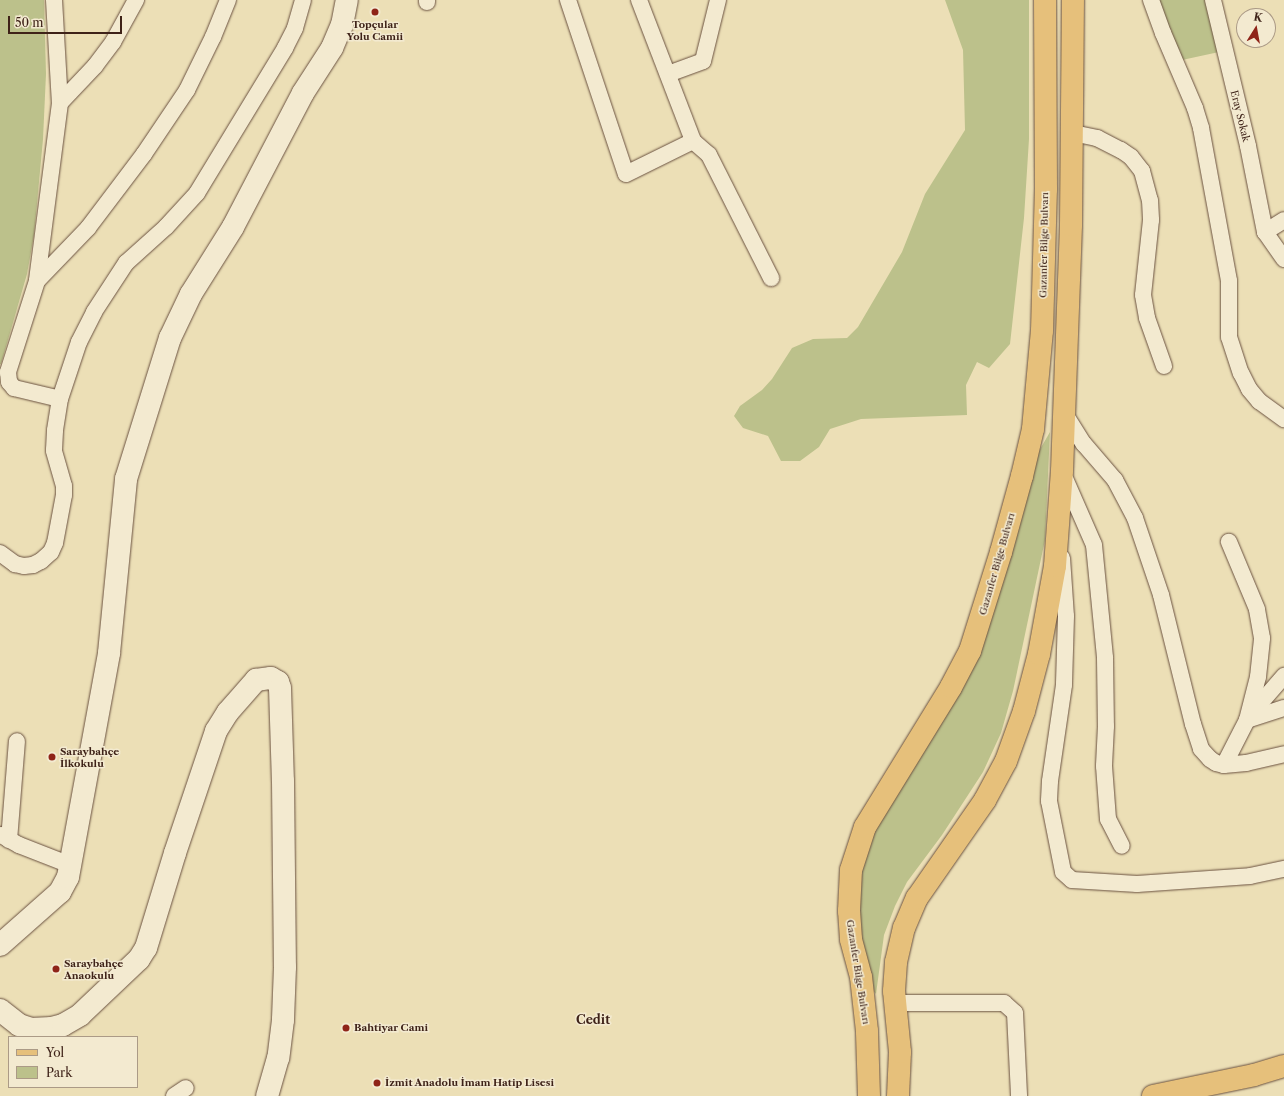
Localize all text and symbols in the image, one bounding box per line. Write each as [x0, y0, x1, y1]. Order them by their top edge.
marker: Topçular Yolu Camii [370, 7, 380, 17]
scale bar [10, 8, 124, 34]
north arrow [1236, 8, 1276, 48]
text: K [1252, 9, 1264, 25]
text: 50 m [15, 15, 44, 30]
place label: Topçular Yolu Camii [347, 18, 403, 42]
street label: Eray Sokak [1228, 89, 1252, 143]
street label: Gazanfer Bilge Bulvarı [1037, 192, 1051, 298]
street label: Gazanfer Bilge Bulvarı [977, 511, 1017, 617]
place label: Saraybahçe İlkokulu [60, 745, 119, 768]
marker: Saraybahçe İlkokulu [47, 752, 57, 762]
street label: Gazanfer Bilge Bulvarı [844, 919, 872, 1025]
place label: Saraybahçe Anaokulu [64, 957, 123, 980]
marker: Saraybahçe Anaokulu [51, 964, 61, 974]
district label: Cedit [576, 1013, 610, 1027]
place label: Bahtiyar Cami [354, 1022, 428, 1034]
marker: Bahtiyar Cami [341, 1023, 351, 1033]
legend [8, 1036, 138, 1088]
text: Yol [46, 1045, 64, 1060]
text: Park [46, 1065, 72, 1080]
place label: İzmit Anadolu İmam Hatip Lisesi [385, 1077, 554, 1089]
marker: İzmit Anadolu İmam Hatip Lisesi [372, 1078, 382, 1088]

